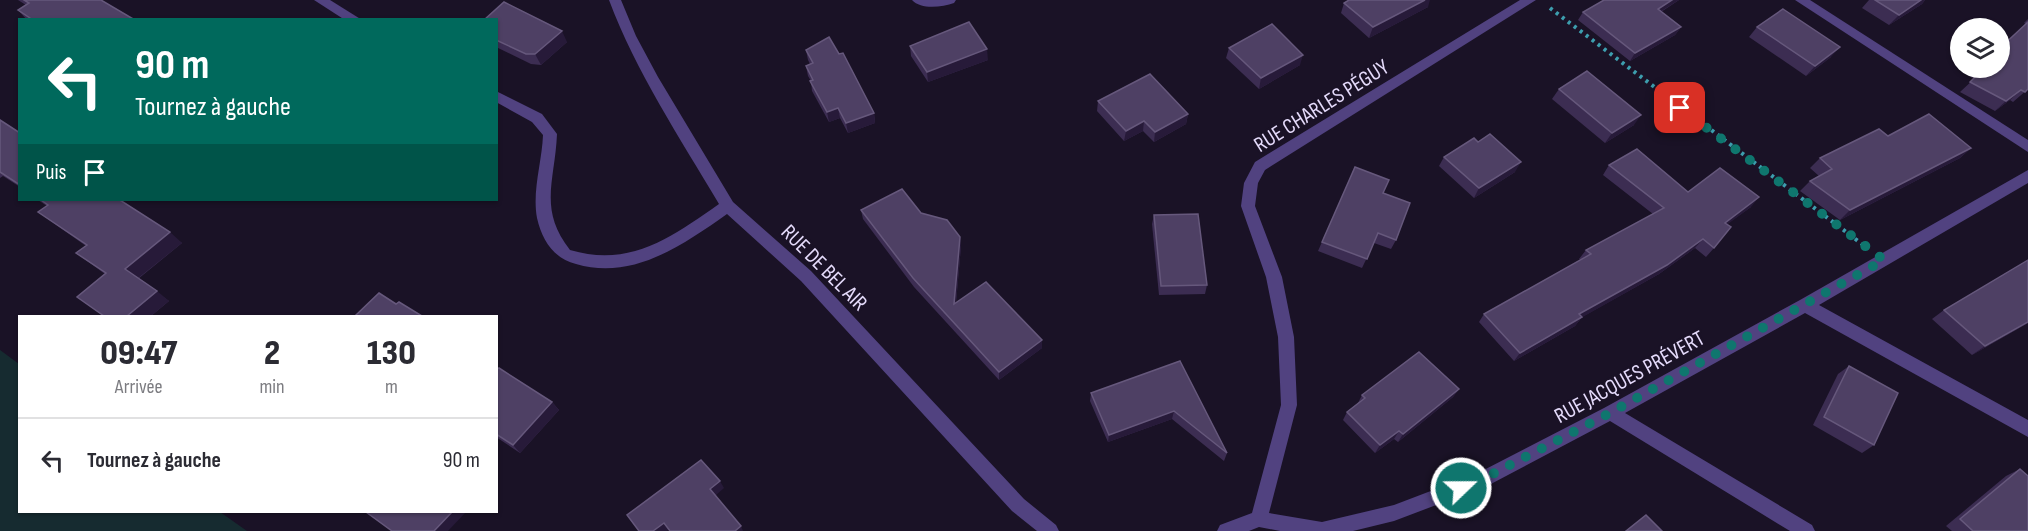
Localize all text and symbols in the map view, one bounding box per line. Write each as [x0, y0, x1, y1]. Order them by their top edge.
map controls [1950, 18, 2010, 78]
button: layers [1950, 18, 2010, 78]
text: 90 m [135, 40, 209, 91]
icon: left [36, 42, 114, 120]
street label: RUE CHARLES PÉGUY [1249, 54, 1394, 159]
pin [1654, 82, 1705, 133]
text: Tournez à gauche [135, 91, 291, 123]
icon: arrive [1663, 91, 1696, 124]
icon: arrive [78, 156, 111, 189]
text: Puis [36, 159, 66, 186]
street label: RUE DE BEL AIR [775, 219, 873, 317]
street label: RUE JACQUES PRÉVERT [1550, 325, 1710, 430]
text: 09:47 [100, 332, 177, 375]
text: 2 [264, 332, 280, 375]
text: 130 [367, 332, 416, 375]
text: Arrivée [115, 375, 163, 399]
text: min [259, 375, 285, 399]
text: m [385, 375, 398, 399]
icon: left [36, 444, 69, 477]
text: Tournez à gauche [87, 447, 221, 474]
text: 90 m [443, 447, 480, 474]
position arrow [1429, 456, 1493, 520]

